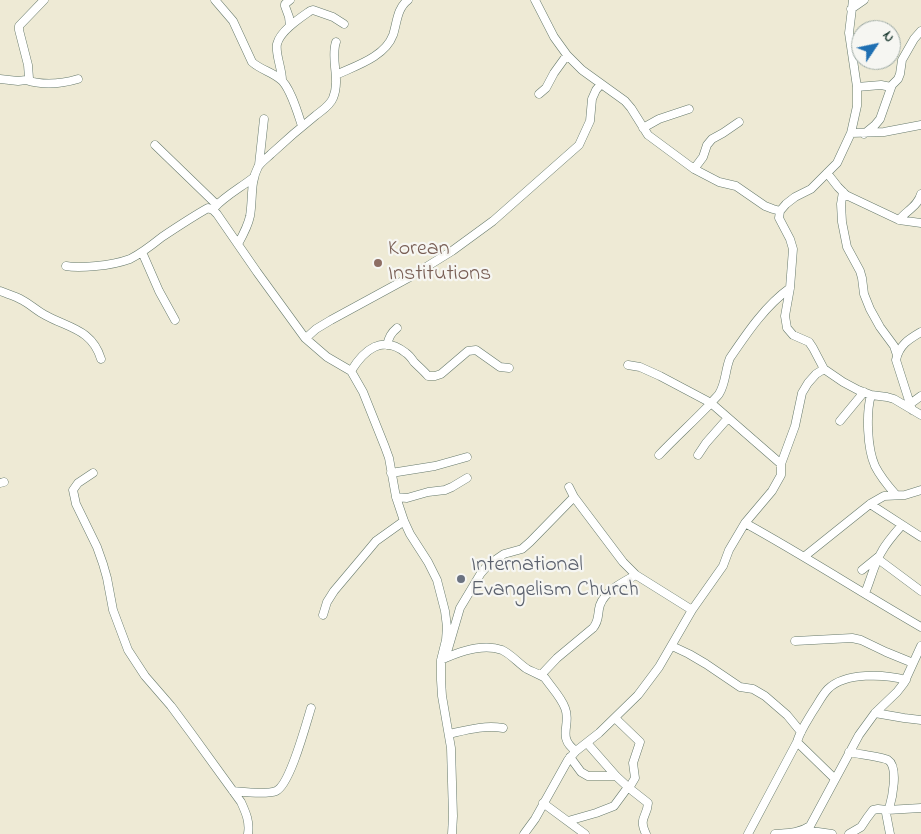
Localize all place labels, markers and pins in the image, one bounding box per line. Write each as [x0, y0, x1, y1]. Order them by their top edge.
place label: Korean Institutions [388, 237, 491, 288]
marker: Korean Institutions [372, 257, 384, 269]
place label: International Evangelism Church [471, 553, 639, 604]
marker: International Evangelism Church [455, 573, 467, 585]

